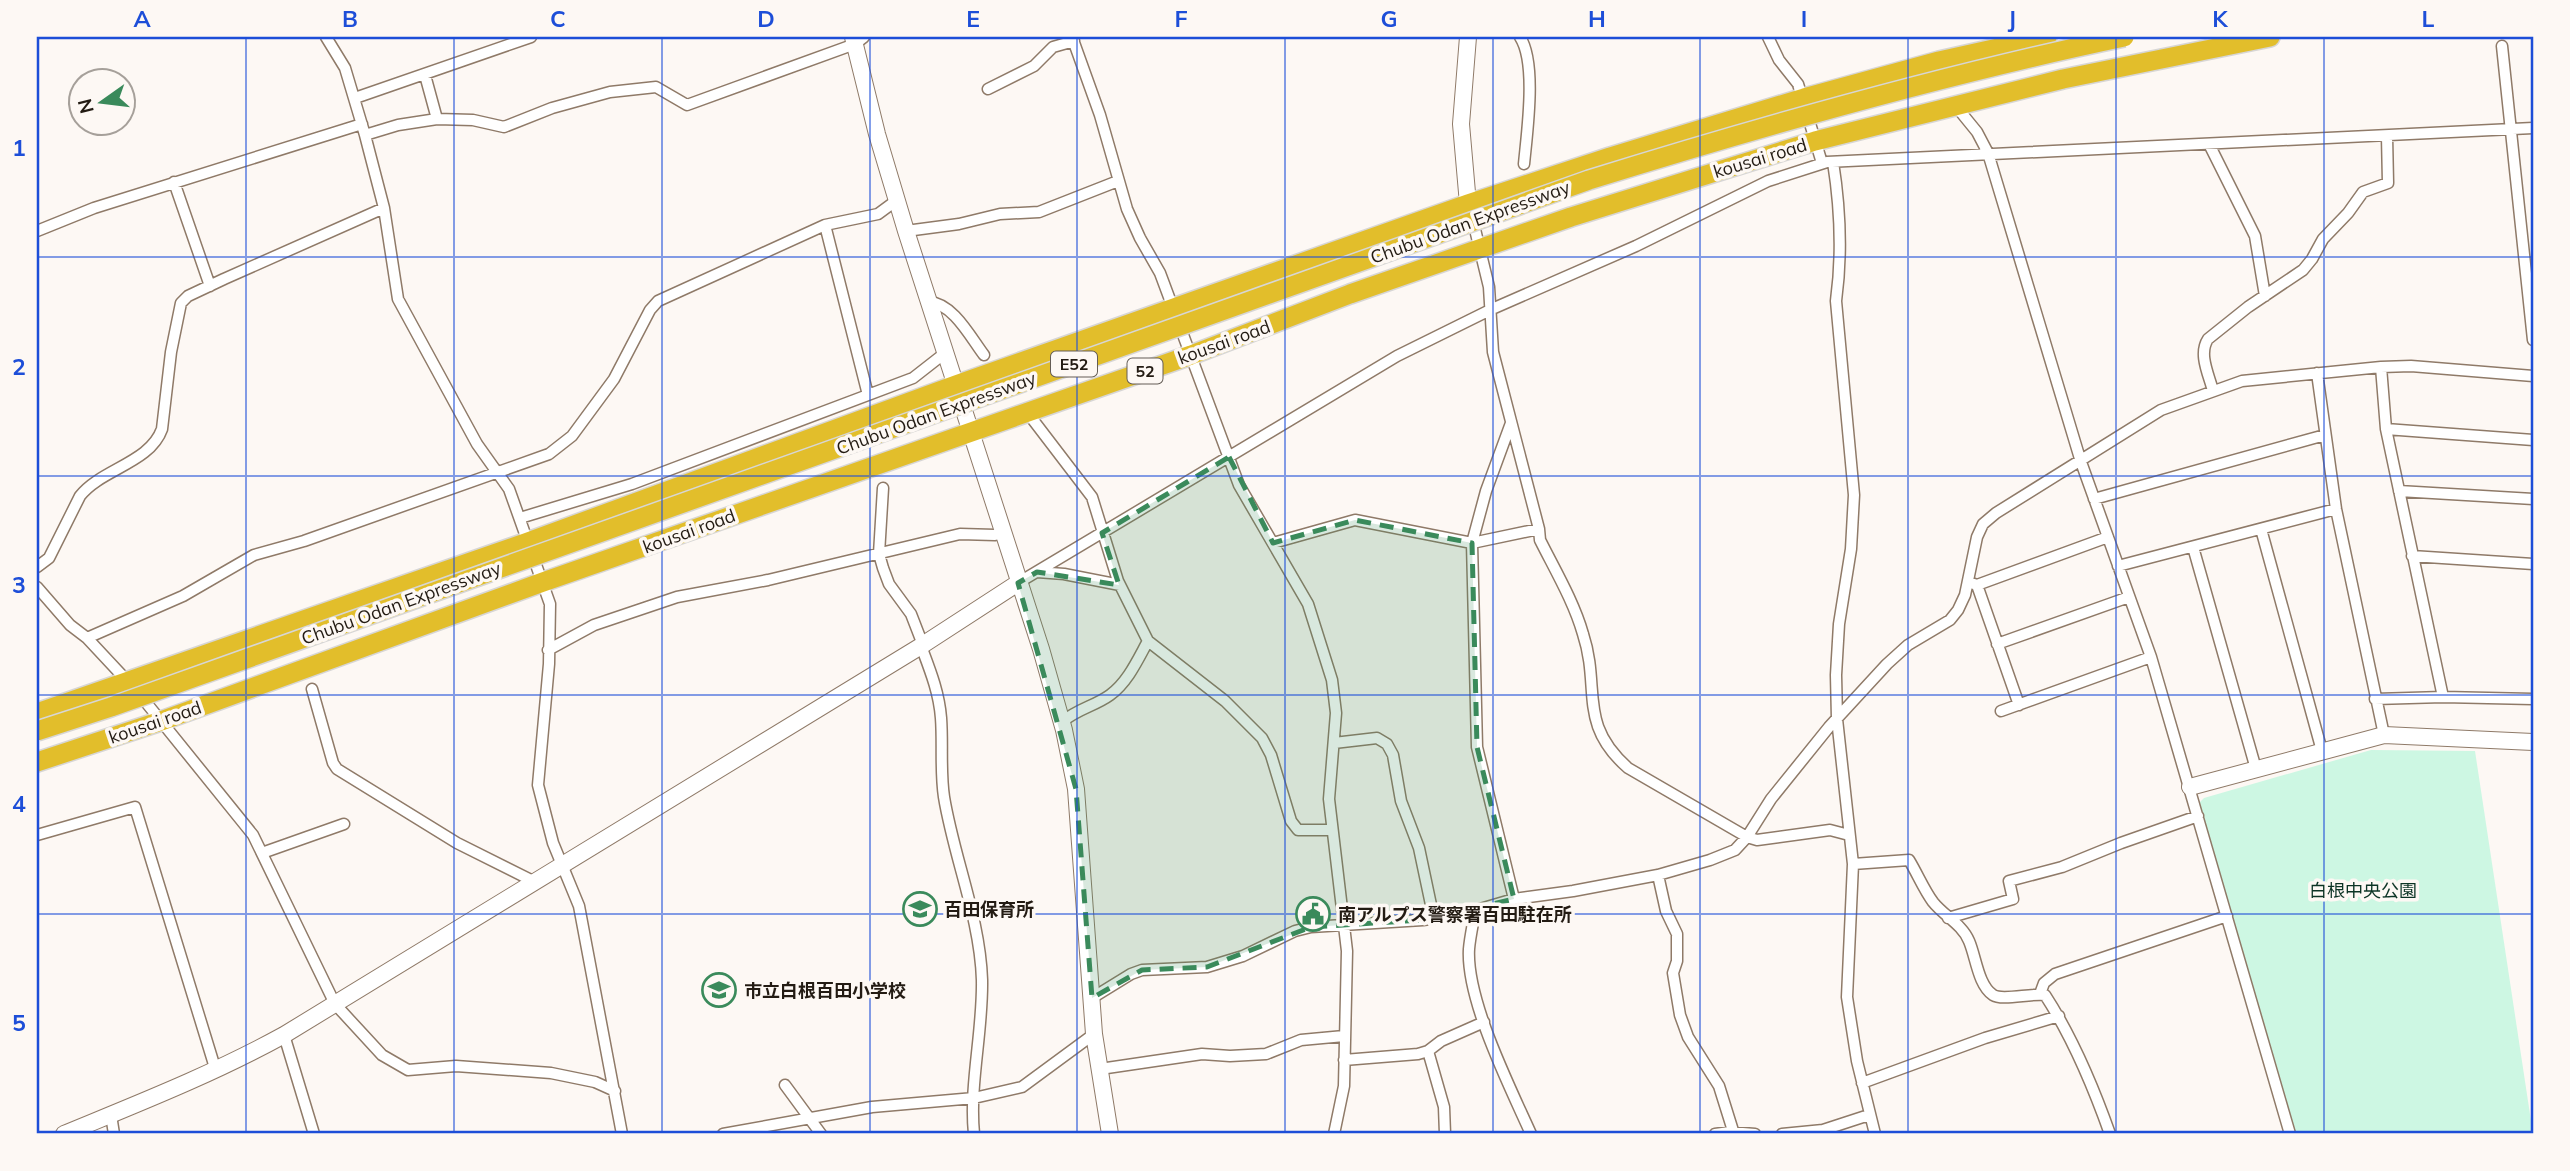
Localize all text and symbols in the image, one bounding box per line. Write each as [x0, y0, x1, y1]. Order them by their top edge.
text: A [133, 4, 151, 33]
text: B [342, 4, 358, 33]
text: C [550, 4, 566, 33]
text: D [757, 4, 775, 33]
text: E [966, 4, 980, 33]
text: F [1174, 4, 1188, 33]
text: G [1380, 4, 1398, 33]
text: H [1588, 4, 1606, 33]
text: I [1801, 4, 1807, 33]
text: J [2008, 4, 2016, 33]
text: K [2212, 4, 2229, 33]
text: L [2422, 4, 2435, 33]
north arrow [66, 66, 136, 136]
text: N [72, 96, 99, 116]
text: 1 [12, 133, 26, 162]
street label: kousai road [1710, 133, 1810, 183]
street label: Chubu Odan Expressway [1367, 175, 1573, 269]
street label: kousai road [1175, 315, 1273, 369]
text: 2 [12, 352, 26, 381]
road number: E52 [1051, 352, 1097, 376]
road number: 52 [1128, 358, 1162, 384]
street label: Chubu Odan Expressway [833, 366, 1039, 460]
street label: kousai road [640, 504, 738, 558]
street label: Chubu Odan Expressway [298, 556, 504, 650]
text: 3 [12, 570, 26, 599]
street label: kousai road [106, 695, 204, 749]
text: 4 [12, 789, 26, 818]
park label: 白根中央公園 [2309, 879, 2417, 902]
school or university icon: 百田保育所 [901, 890, 939, 928]
public building icon: 南アルプス警察署百田駐在所 [1294, 895, 1332, 933]
place label: 百田保育所 [944, 898, 1034, 921]
place label: 南アルプス警察署百田駐在所 [1338, 903, 1572, 926]
school or university icon: 市立白根百田小学校 [700, 971, 738, 1009]
place label: 市立白根百田小学校 [744, 979, 906, 1002]
text: 5 [12, 1008, 26, 1037]

